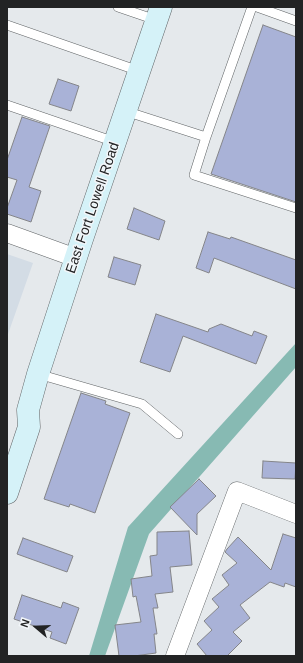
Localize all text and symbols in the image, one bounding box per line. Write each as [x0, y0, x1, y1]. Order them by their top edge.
street label: East Fort Lowell Road [63, 140, 123, 276]
north arrow [16, 607, 56, 647]
text: N [18, 617, 32, 629]

